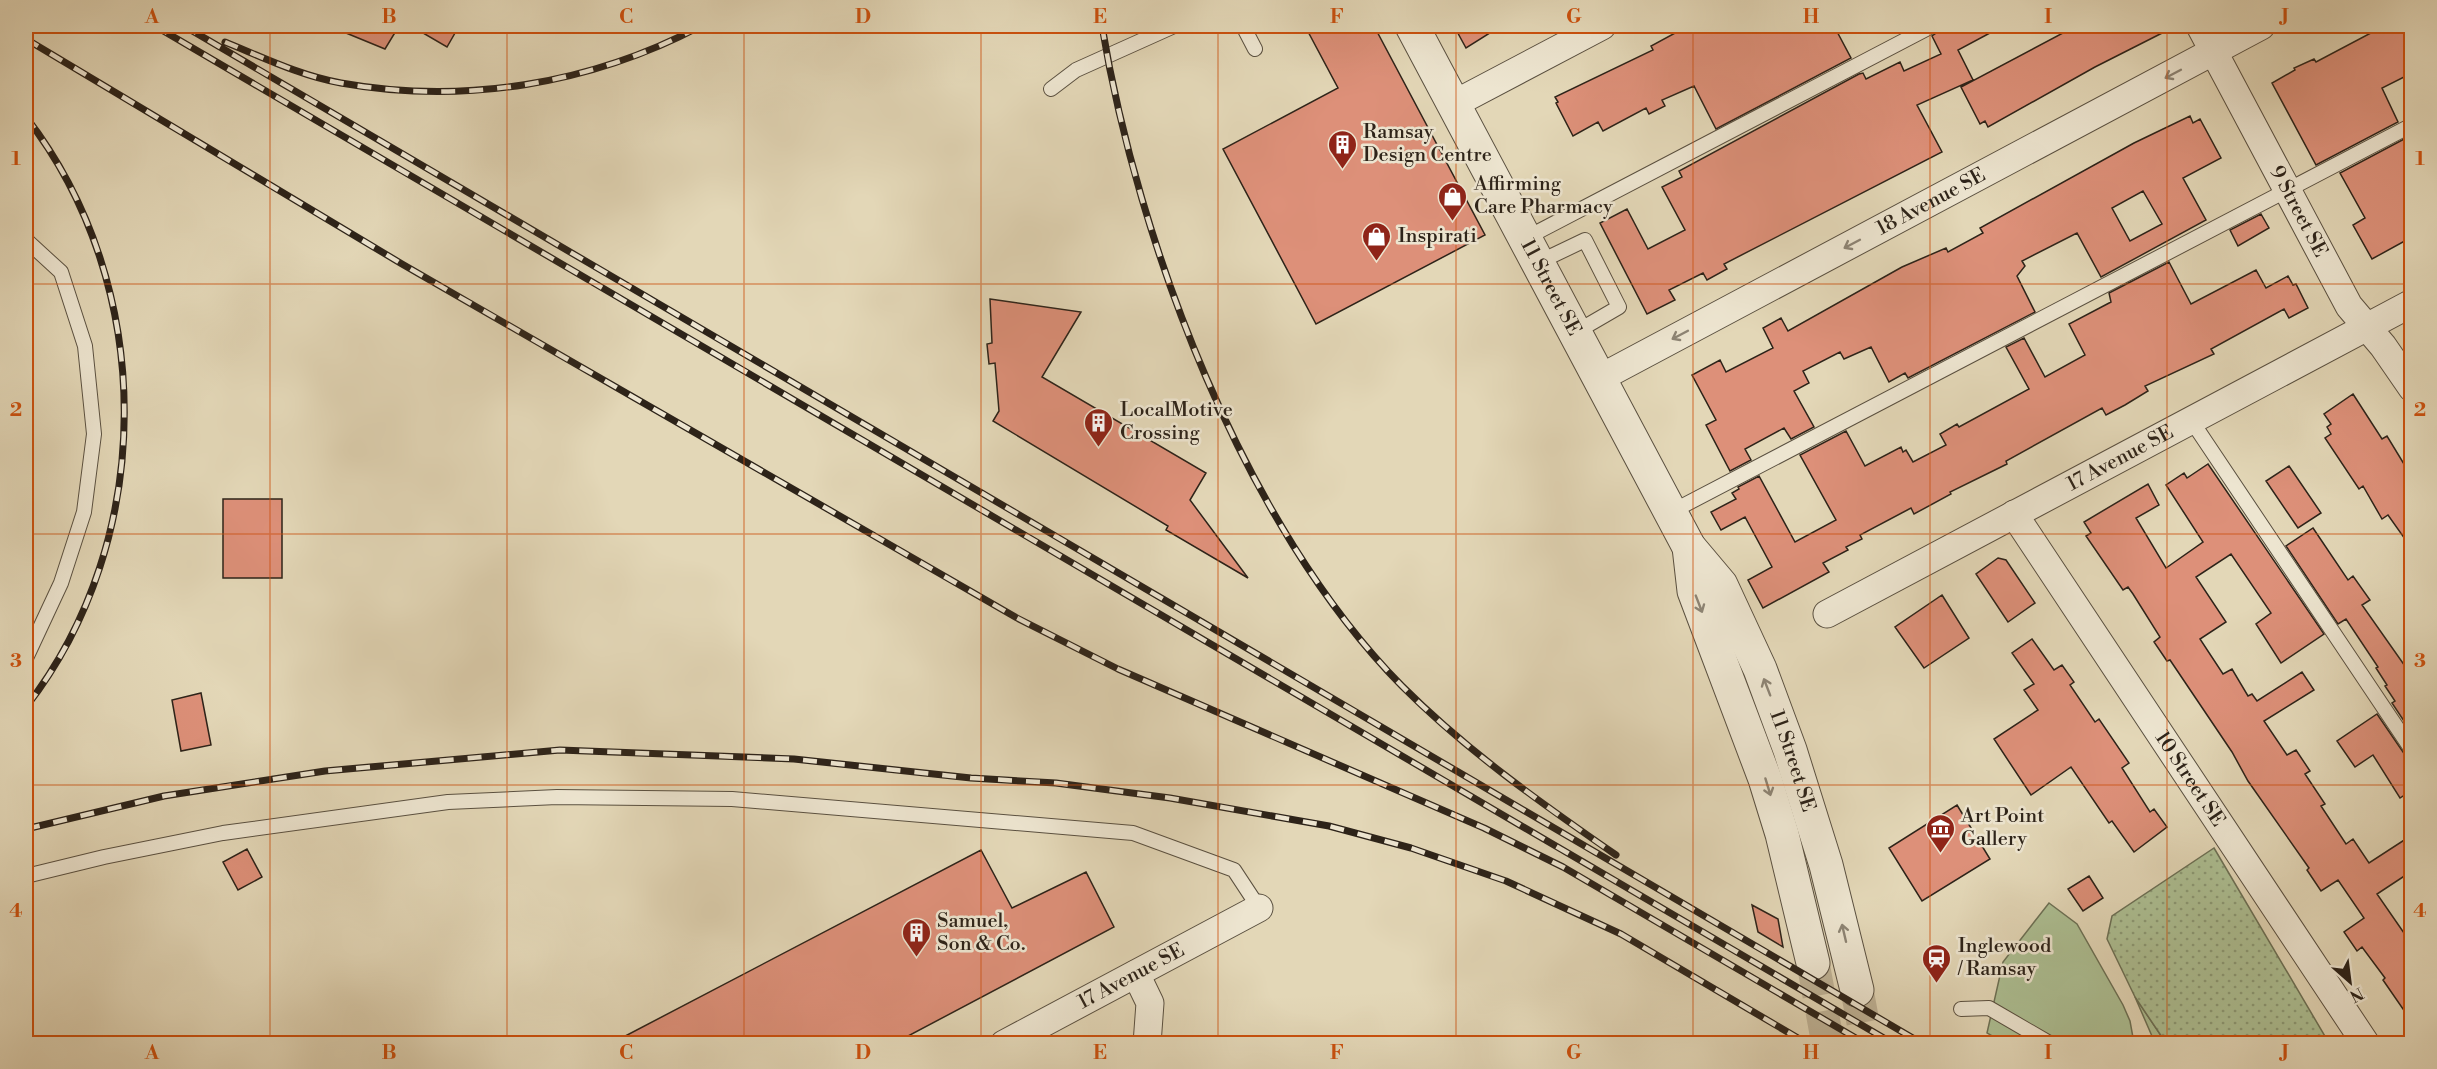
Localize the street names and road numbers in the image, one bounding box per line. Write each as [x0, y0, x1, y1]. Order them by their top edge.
street label: 9 Street SE [2264, 161, 2333, 261]
street label: 18 Avenue SE [1872, 162, 1990, 241]
street label: 11 Street SE [1515, 235, 1587, 340]
street label: 17 Avenue SE [2063, 420, 2178, 497]
street label: 11 Street SE [1764, 707, 1821, 815]
street label: 10 Street SE [2149, 727, 2231, 831]
street label: 17 Avenue SE [1073, 938, 1189, 1015]

